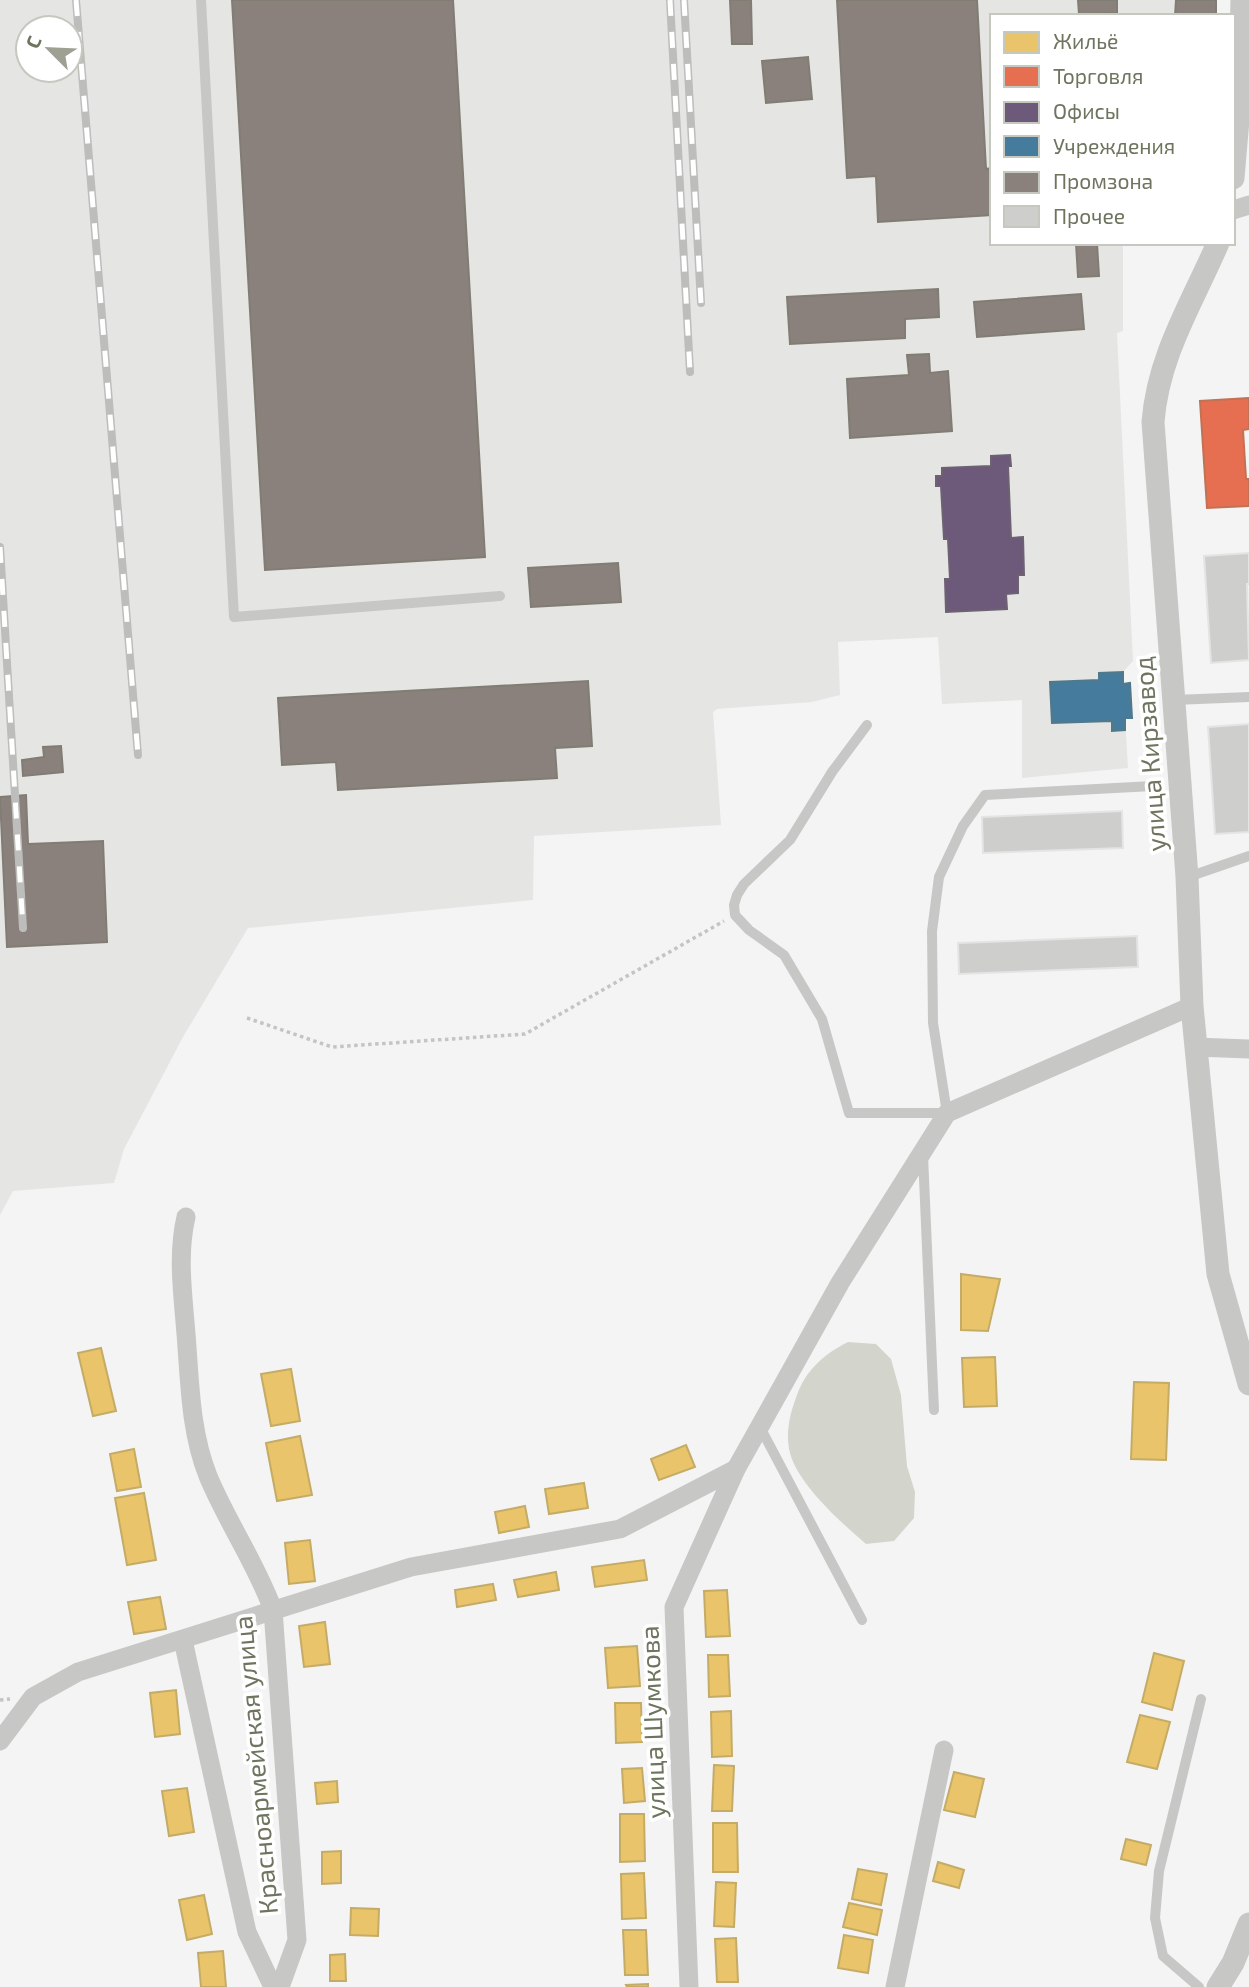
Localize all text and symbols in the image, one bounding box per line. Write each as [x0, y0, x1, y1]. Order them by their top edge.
north arrow [14, 14, 84, 84]
legend [990, 14, 1235, 245]
text: Жильё [1053, 28, 1118, 53]
text: С [20, 32, 46, 52]
text: Торговля [1053, 63, 1143, 88]
text: Офисы [1053, 98, 1120, 123]
text: Учреждения [1053, 133, 1175, 158]
text: Промзона [1053, 168, 1153, 193]
text: Прочее [1053, 203, 1125, 228]
street label: улица Кирзавод [1126, 655, 1172, 853]
street label: Красноармейская улица [226, 1614, 284, 1916]
street label: улица Шумкова [633, 1625, 671, 1819]

